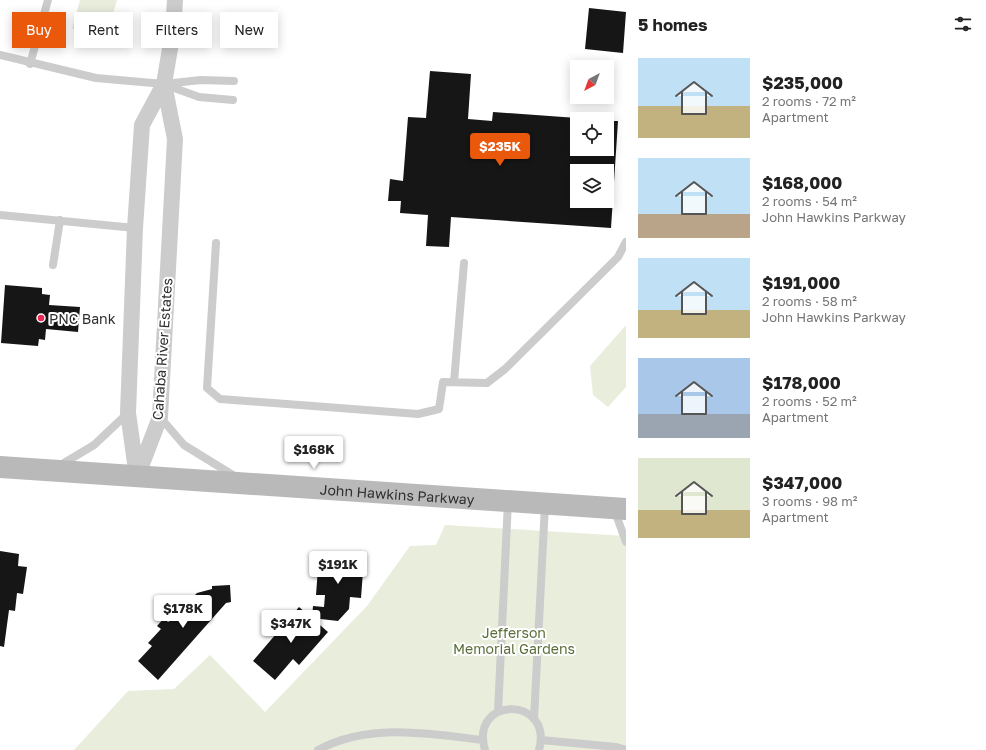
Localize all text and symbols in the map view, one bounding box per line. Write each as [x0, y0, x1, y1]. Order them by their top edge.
chip: Buy [12, 12, 66, 48]
chip: Rent [74, 12, 133, 48]
chip: Filters [141, 12, 212, 48]
chip: New [220, 12, 278, 48]
icon: filters [952, 13, 974, 35]
text: 5 homes [638, 14, 708, 35]
north arrow [570, 60, 614, 104]
map controls [570, 60, 614, 208]
text: $235,000 [762, 72, 843, 93]
icon: home [670, 74, 718, 122]
text: 2 rooms · 72 m² [762, 93, 856, 109]
text: Apartment [762, 109, 829, 125]
button: locate [570, 112, 614, 156]
pin: $235K [472, 133, 528, 167]
text: $235K [479, 138, 521, 154]
button: layers [570, 164, 614, 208]
text: $168,000 [762, 172, 842, 193]
icon: home [670, 174, 718, 222]
text: 2 rooms · 54 m² [762, 193, 857, 209]
text: John Hawkins Parkway [762, 209, 906, 225]
text: $191,000 [762, 272, 840, 293]
icon: home [670, 274, 718, 322]
street label: Cahaba River Estates [149, 277, 175, 421]
text: 2 rooms · 58 m² [762, 293, 857, 309]
text: John Hawkins Parkway [762, 309, 906, 325]
place label: PNC Bank [49, 310, 116, 327]
marker: PNC Bank [36, 313, 46, 323]
text: $178,000 [762, 372, 841, 393]
icon: home [670, 374, 718, 422]
text: 2 rooms · 52 m² [762, 393, 857, 409]
text: Apartment [762, 409, 829, 425]
pin: $168K [286, 436, 342, 470]
text: $168K [293, 441, 335, 457]
text: $347,000 [762, 472, 842, 493]
icon: home [670, 474, 718, 522]
street label: John Hawkins Parkway [319, 480, 475, 507]
text: 3 rooms · 98 m² [762, 493, 857, 509]
text: Apartment [762, 509, 829, 525]
pin: $191K [310, 551, 366, 585]
text: $191K [318, 556, 358, 572]
pin: $178K [155, 595, 211, 629]
text: $178K [163, 600, 203, 616]
pin: $347K [263, 610, 319, 644]
text: $347K [270, 615, 312, 631]
park label: Jefferson Memorial Gardens [453, 624, 575, 657]

